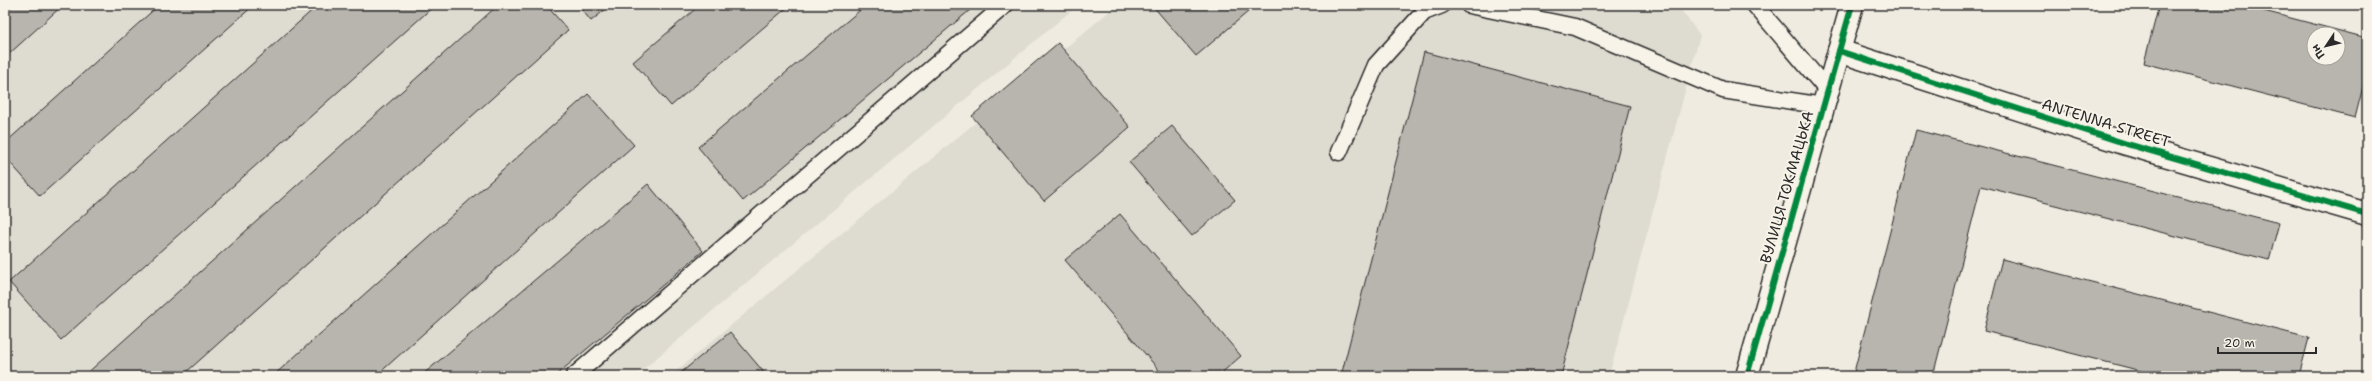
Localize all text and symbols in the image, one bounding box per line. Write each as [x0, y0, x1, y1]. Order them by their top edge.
north arrow [2306, 26, 2346, 66]
text: Пн [2308, 41, 2329, 62]
street label: ANTENNA STREET [2039, 94, 2173, 152]
street label: ВУЛИЦЯ ТОКМАЦЬКА [1756, 108, 1818, 266]
scale bar [2218, 329, 2316, 355]
text: 20 m [2224, 335, 2255, 351]

